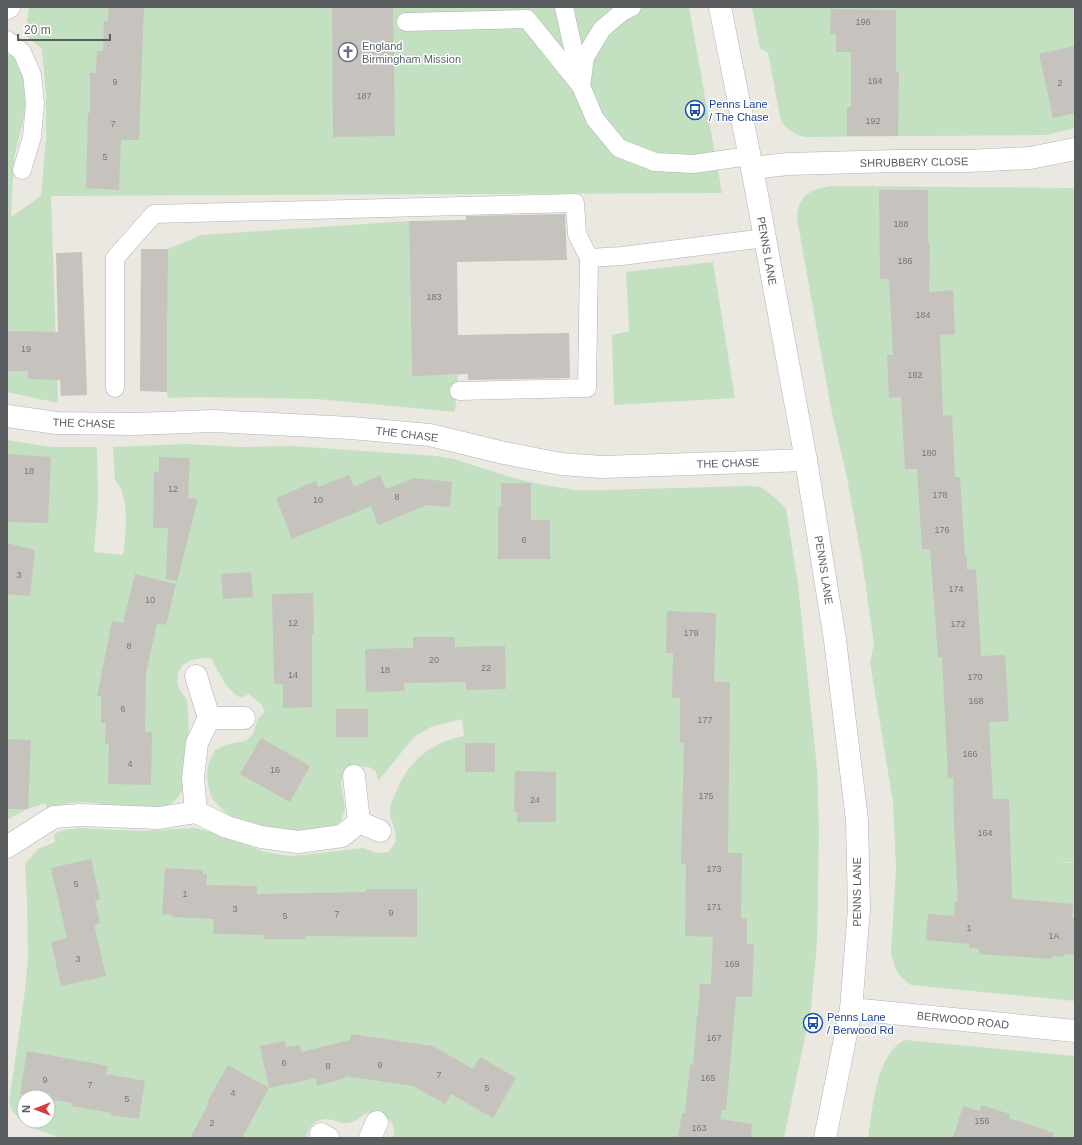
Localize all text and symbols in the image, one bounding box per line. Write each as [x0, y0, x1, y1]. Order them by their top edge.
scale bar [18, 16, 110, 42]
house number: 196 [855, 17, 871, 27]
text: 20 m [24, 23, 51, 37]
place label: England Birmingham Mission [362, 40, 461, 65]
church icon: England Birmingham Mission [337, 41, 359, 63]
house number: 194 [867, 76, 883, 86]
house number: 9 [112, 77, 118, 87]
house number: 2 [1057, 78, 1063, 88]
house number: 187 [356, 91, 372, 101]
place label: Penns Lane / The Chase [709, 98, 769, 123]
bus stop icon: Penns Lane / The Chase [684, 99, 706, 121]
house number: 192 [865, 116, 881, 126]
house number: 7 [110, 119, 116, 129]
house number: 5 [102, 152, 108, 162]
street label: SHRUBBERY CLOSE [860, 155, 968, 169]
street label: PENNS LANE [755, 216, 779, 286]
house number: 188 [893, 219, 909, 229]
house number: 186 [897, 256, 913, 266]
house number: 183 [426, 292, 442, 302]
house number: 184 [915, 310, 931, 320]
house number: 19 [21, 344, 31, 354]
house number: 182 [907, 370, 923, 380]
street label: THE CHASE [52, 416, 116, 430]
street label: THE CHASE [375, 424, 439, 444]
house number: 180 [921, 448, 937, 458]
street label: THE CHASE [696, 456, 760, 470]
house number: 18 [24, 466, 34, 476]
house number: 12 [168, 484, 178, 494]
house number: 178 [932, 490, 948, 500]
house number: 8 [394, 492, 400, 502]
house number: 10 [313, 495, 323, 505]
house number: 176 [934, 525, 950, 535]
house number: 6 [521, 535, 527, 545]
street label: PENNS LANE [813, 535, 835, 605]
house number: 3 [16, 570, 22, 580]
house number: 174 [948, 584, 964, 594]
house number: 10 [145, 595, 155, 605]
house number: 12 [288, 618, 298, 628]
house number: 172 [950, 619, 966, 629]
house number: 179 [683, 628, 699, 638]
house number: 8 [126, 641, 132, 651]
house number: 20 [429, 655, 439, 665]
house number: 22 [481, 663, 491, 673]
house number: 18 [380, 665, 390, 675]
house number: 14 [288, 670, 298, 680]
house number: 170 [967, 672, 983, 682]
house number: 168 [968, 696, 984, 706]
house number: 6 [120, 704, 126, 714]
house number: 177 [697, 715, 713, 725]
house number: 166 [962, 749, 978, 759]
house number: 4 [127, 759, 133, 769]
house number: 16 [270, 765, 280, 775]
house number: 175 [698, 791, 714, 801]
house number: 24 [530, 795, 540, 805]
house number: 164 [977, 828, 993, 838]
street label: PENNS LANE [851, 857, 863, 927]
house number: 173 [706, 864, 722, 874]
house number: 5 [73, 879, 79, 889]
house number: 1 [182, 889, 188, 899]
house number: 171 [706, 902, 722, 912]
house number: 3 [232, 904, 238, 914]
house number: 9 [388, 908, 394, 918]
house number: 7 [334, 909, 340, 919]
house number: 5 [282, 911, 288, 921]
house number: 1 [966, 923, 972, 933]
house number: 1A [1048, 931, 1060, 941]
house number: 3 [75, 954, 81, 964]
house number: 169 [724, 959, 740, 969]
street label: BERWOOD ROAD [916, 1009, 1010, 1031]
place label: Penns Lane / Berwood Rd [827, 1011, 894, 1036]
bus stop icon: Penns Lane / Berwood Rd [802, 1012, 824, 1034]
house number: 167 [706, 1033, 722, 1043]
house number: 6 [281, 1058, 287, 1068]
house number: 9 [377, 1060, 383, 1070]
house number: 8 [325, 1061, 331, 1071]
house number: 7 [436, 1070, 442, 1080]
house number: 165 [700, 1073, 716, 1083]
house number: 9 [42, 1075, 48, 1085]
house number: 7 [87, 1080, 93, 1090]
house number: 5 [484, 1083, 490, 1093]
house number: 4 [230, 1088, 236, 1098]
north arrow [16, 1089, 56, 1129]
house number: 5 [124, 1094, 130, 1104]
text: N [20, 1105, 32, 1113]
house number: 156 [974, 1116, 990, 1126]
house number: 2 [209, 1118, 215, 1128]
house number: 163 [691, 1123, 707, 1133]

